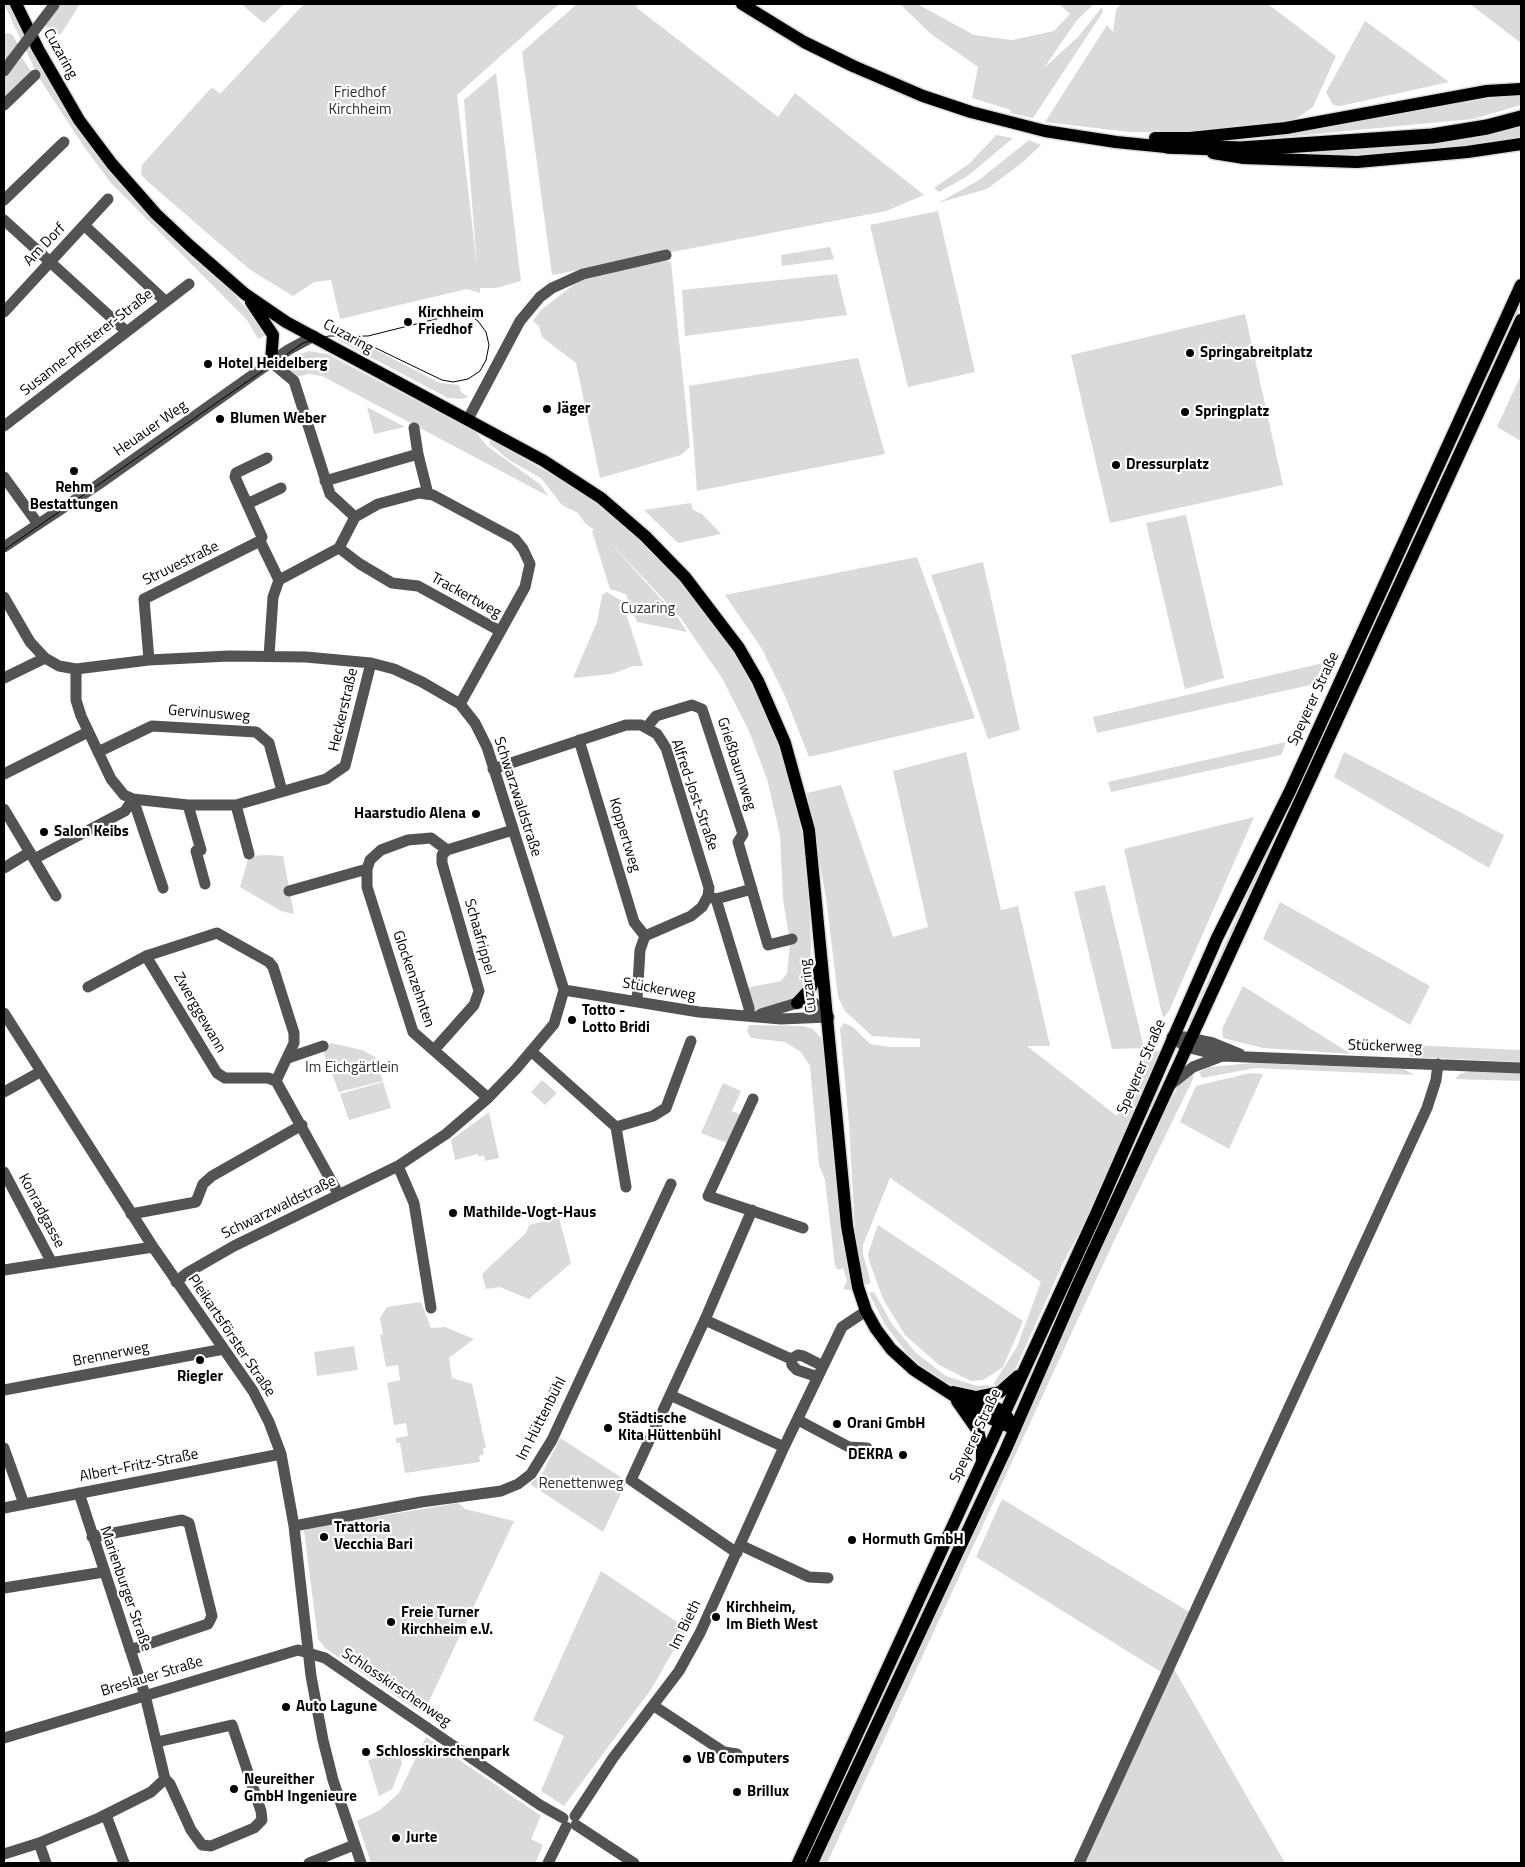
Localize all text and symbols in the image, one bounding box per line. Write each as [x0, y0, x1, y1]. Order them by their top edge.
street label: Cuzaring [39, 26, 81, 82]
park label: Friedhof Kirchheim [329, 84, 391, 119]
street label: Am Dorf [20, 220, 70, 270]
street label: Susanne-Pfisterer-Straße [17, 286, 157, 400]
place label: Kirchheim Friedhof [418, 304, 484, 339]
street label: Cuzaring [320, 316, 376, 358]
marker: Kirchheim Friedhof [402, 316, 414, 328]
place label: Springabreitplatz [1200, 344, 1313, 362]
marker: Springabreitplatz [1184, 347, 1196, 359]
place label: Hotel Heidelberg [218, 355, 327, 373]
marker: Hotel Heidelberg [202, 358, 214, 370]
street label: Heuauer Weg [111, 397, 191, 461]
place label: Jäger [557, 400, 590, 418]
marker: Jäger [541, 403, 553, 415]
place label: Springplatz [1195, 403, 1269, 421]
marker: Springplatz [1179, 406, 1191, 418]
place label: Blumen Weber [230, 410, 326, 428]
marker: Blumen Weber [214, 413, 226, 425]
place label: Dressurplatz [1126, 456, 1209, 474]
marker: Dressurplatz [1110, 459, 1122, 471]
marker: Rehm Bestattungen [68, 465, 80, 477]
place label: Rehm Bestattungen [30, 479, 118, 514]
street label: Struvestraße [140, 538, 222, 590]
street label: Trackertweg [428, 569, 504, 623]
park label: Cuzaring [621, 600, 675, 618]
street label: Speyerer Straße [1284, 649, 1344, 749]
street label: Heckerstraße [326, 667, 362, 753]
street label: Gervinusweg [167, 702, 251, 726]
street label: Grießbaumweg [713, 715, 759, 813]
street label: Schwarzwaldstraße [489, 735, 545, 859]
street label: Alfred-Jost-Straße [667, 737, 721, 853]
street label: Koppertweg [604, 796, 644, 874]
place label: Haarstudio Alena [354, 805, 466, 823]
marker: Haarstudio Alena [470, 808, 482, 820]
place label: Salon Keibs [54, 823, 129, 841]
marker: Salon Keibs [38, 826, 50, 838]
street label: Schaafrippel [460, 897, 498, 977]
street label: Glockenzehnten [388, 928, 438, 1030]
street label: Cuzaring [797, 958, 821, 1014]
street label: Zwerggewann [169, 970, 229, 1056]
street label: Stückerweg [621, 975, 697, 1005]
place label: Totto - Lotto Bridi [582, 1002, 650, 1037]
marker: Totto - Lotto Bridi [566, 1014, 578, 1026]
street label: Speyerer Straße [1114, 1017, 1170, 1117]
street label: Stückerweg [1348, 1037, 1422, 1057]
park label: Im Eichgärtlein [305, 1059, 399, 1077]
street label: Konradgasse [14, 1171, 68, 1251]
street label: Schwarzwaldstraße [219, 1173, 339, 1243]
place label: Mathilde-Vogt-Haus [463, 1204, 596, 1222]
marker: Mathilde-Vogt-Haus [447, 1207, 459, 1219]
street label: Pleikartsförster Straße [183, 1271, 279, 1401]
street label: Brennerweg [71, 1339, 151, 1371]
marker: Riegler [194, 1354, 206, 1366]
place label: Riegler [177, 1368, 223, 1386]
street label: Im Hüttenbühl [513, 1374, 571, 1464]
street label: Speyerer Straße [946, 1386, 1006, 1486]
place label: Städtische Kita Hüttenbühl [618, 1410, 721, 1445]
place label: Orani GmbH [847, 1415, 925, 1433]
marker: Orani GmbH [831, 1418, 843, 1430]
marker: Städtische Kita Hüttenbühl [602, 1422, 614, 1434]
street label: Albert-Fritz-Straße [78, 1446, 200, 1486]
place label: DEKRA [848, 1446, 893, 1464]
marker: DEKRA [897, 1449, 909, 1461]
park label: Renettenweg [539, 1475, 623, 1493]
place label: Trattoria Vecchia Bari [334, 1519, 413, 1554]
street label: Marienburger Straße [95, 1524, 155, 1654]
marker: Trattoria Vecchia Bari [318, 1531, 330, 1543]
place label: Hormuth GmbH [862, 1531, 964, 1549]
marker: Hormuth GmbH [846, 1534, 858, 1546]
street label: Im Bieth [666, 1597, 706, 1653]
place label: Kirchheim, Im Bieth West [726, 1599, 818, 1634]
place label: Freie Turner Kirchheim e.V. [401, 1604, 493, 1639]
marker: Kirchheim, Im Bieth West [710, 1611, 722, 1623]
marker: Freie Turner Kirchheim e.V. [385, 1616, 397, 1628]
street label: Schlosskirschenweg [338, 1645, 454, 1731]
street label: Breslauer Straße [99, 1653, 205, 1701]
place label: Auto Lagune [296, 1698, 377, 1716]
marker: Auto Lagune [280, 1701, 292, 1713]
place label: Schlosskirschenpark [376, 1743, 510, 1761]
marker: Schlosskirschenpark [360, 1746, 372, 1758]
place label: VB Computers [697, 1750, 789, 1768]
marker: VB Computers [681, 1753, 693, 1765]
place label: Neureither GmbH Ingenieure [244, 1771, 357, 1806]
marker: Neureither GmbH Ingenieure [228, 1783, 240, 1795]
place label: Brillux [747, 1783, 789, 1801]
marker: Brillux [731, 1786, 743, 1798]
place label: Jurte [406, 1829, 438, 1847]
marker: Jurte [390, 1832, 402, 1844]

